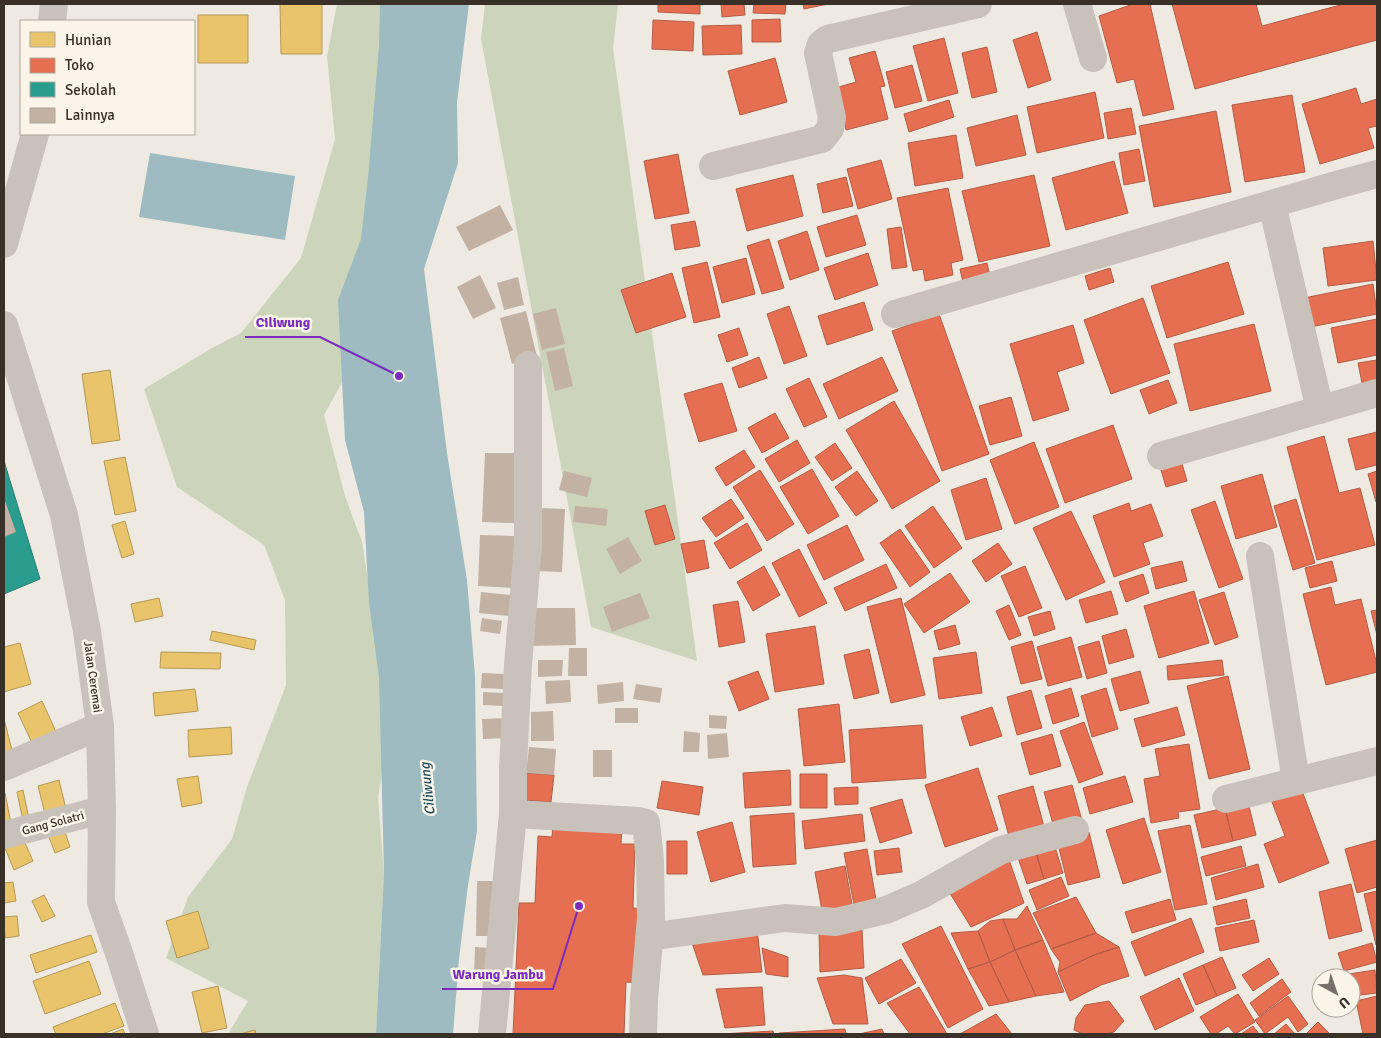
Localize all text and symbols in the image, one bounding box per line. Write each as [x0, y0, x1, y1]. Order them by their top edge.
legend [20, 20, 195, 135]
text: Hunian [65, 31, 111, 49]
text: Toko [65, 56, 94, 74]
text: Sekolah [65, 81, 116, 99]
text: Lainnya [65, 106, 115, 124]
callout: Ciliwung [245, 308, 320, 337]
text: Ciliwung [256, 314, 311, 331]
street label: Jalan Ceremai [80, 640, 105, 714]
water label: Ciliwung [416, 760, 439, 816]
street label: Gang Solatri [20, 808, 86, 839]
callout: Warung Jambu [442, 960, 553, 989]
text: Warung Jambu [453, 966, 544, 983]
north arrow [1311, 968, 1361, 1018]
text: U [1335, 993, 1353, 1012]

